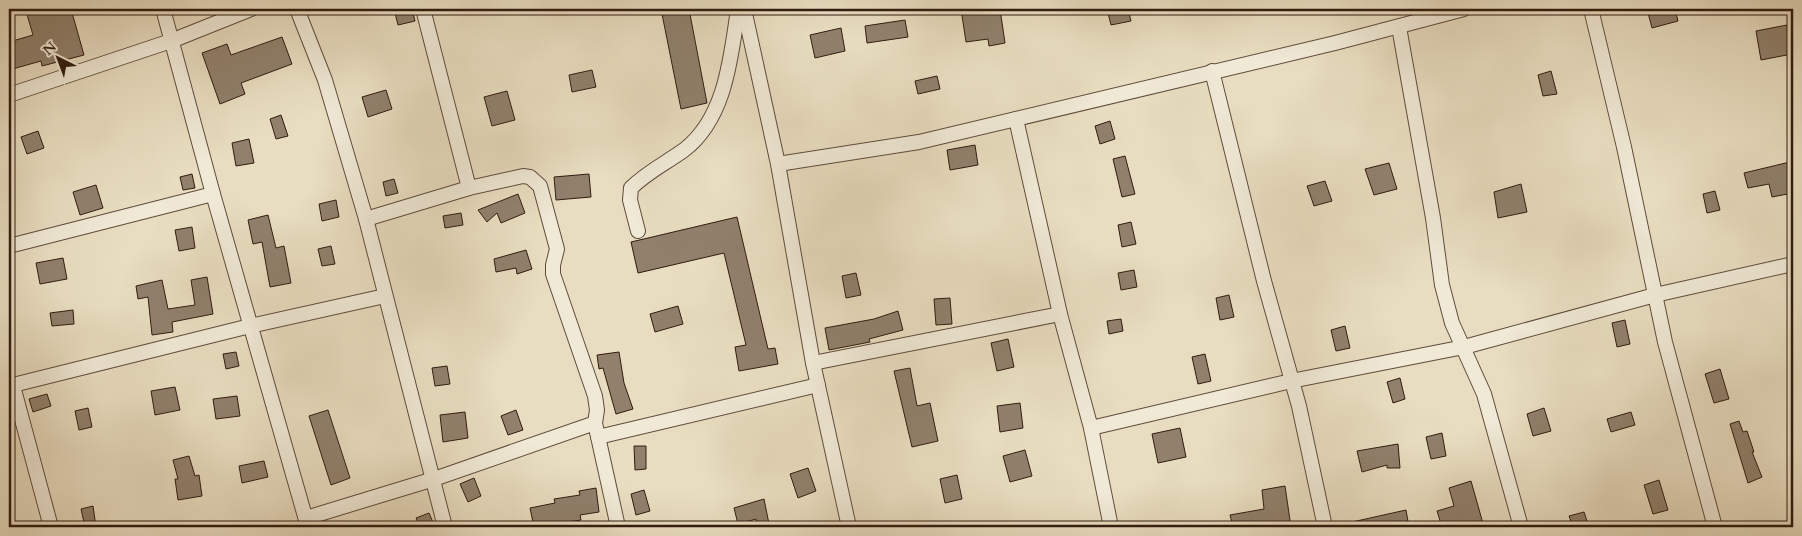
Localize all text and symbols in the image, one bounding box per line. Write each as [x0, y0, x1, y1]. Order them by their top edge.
north arrow [32, 32, 82, 82]
text: N [39, 38, 61, 60]

